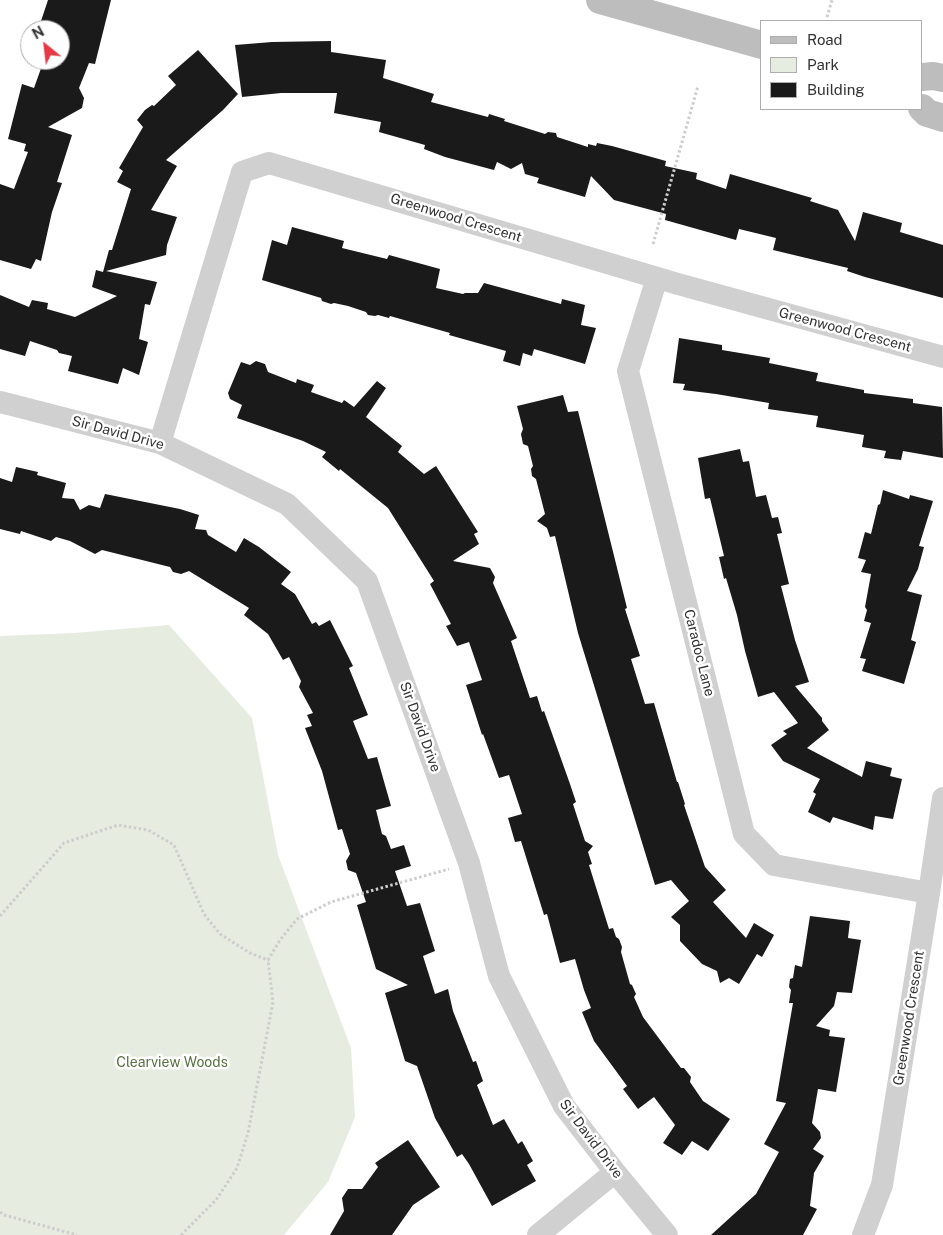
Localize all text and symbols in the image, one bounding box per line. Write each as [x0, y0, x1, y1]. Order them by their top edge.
north arrow [20, 20, 70, 70]
legend [760, 20, 923, 110]
text: N [30, 23, 47, 42]
text: Road [807, 31, 843, 48]
text: Park [807, 56, 839, 73]
text: Building [807, 81, 865, 98]
street label: Greenwood Crescent [388, 190, 524, 246]
street label: Greenwood Crescent [777, 304, 913, 356]
street label: Sir David Drive [70, 413, 166, 453]
street label: Caradoc Lane [680, 608, 718, 698]
street label: Sir David Drive [396, 680, 444, 774]
street label: Greenwood Crescent [890, 949, 928, 1087]
park label: Clearview Woods [116, 1055, 228, 1071]
street label: Sir David Drive [556, 1096, 626, 1182]

